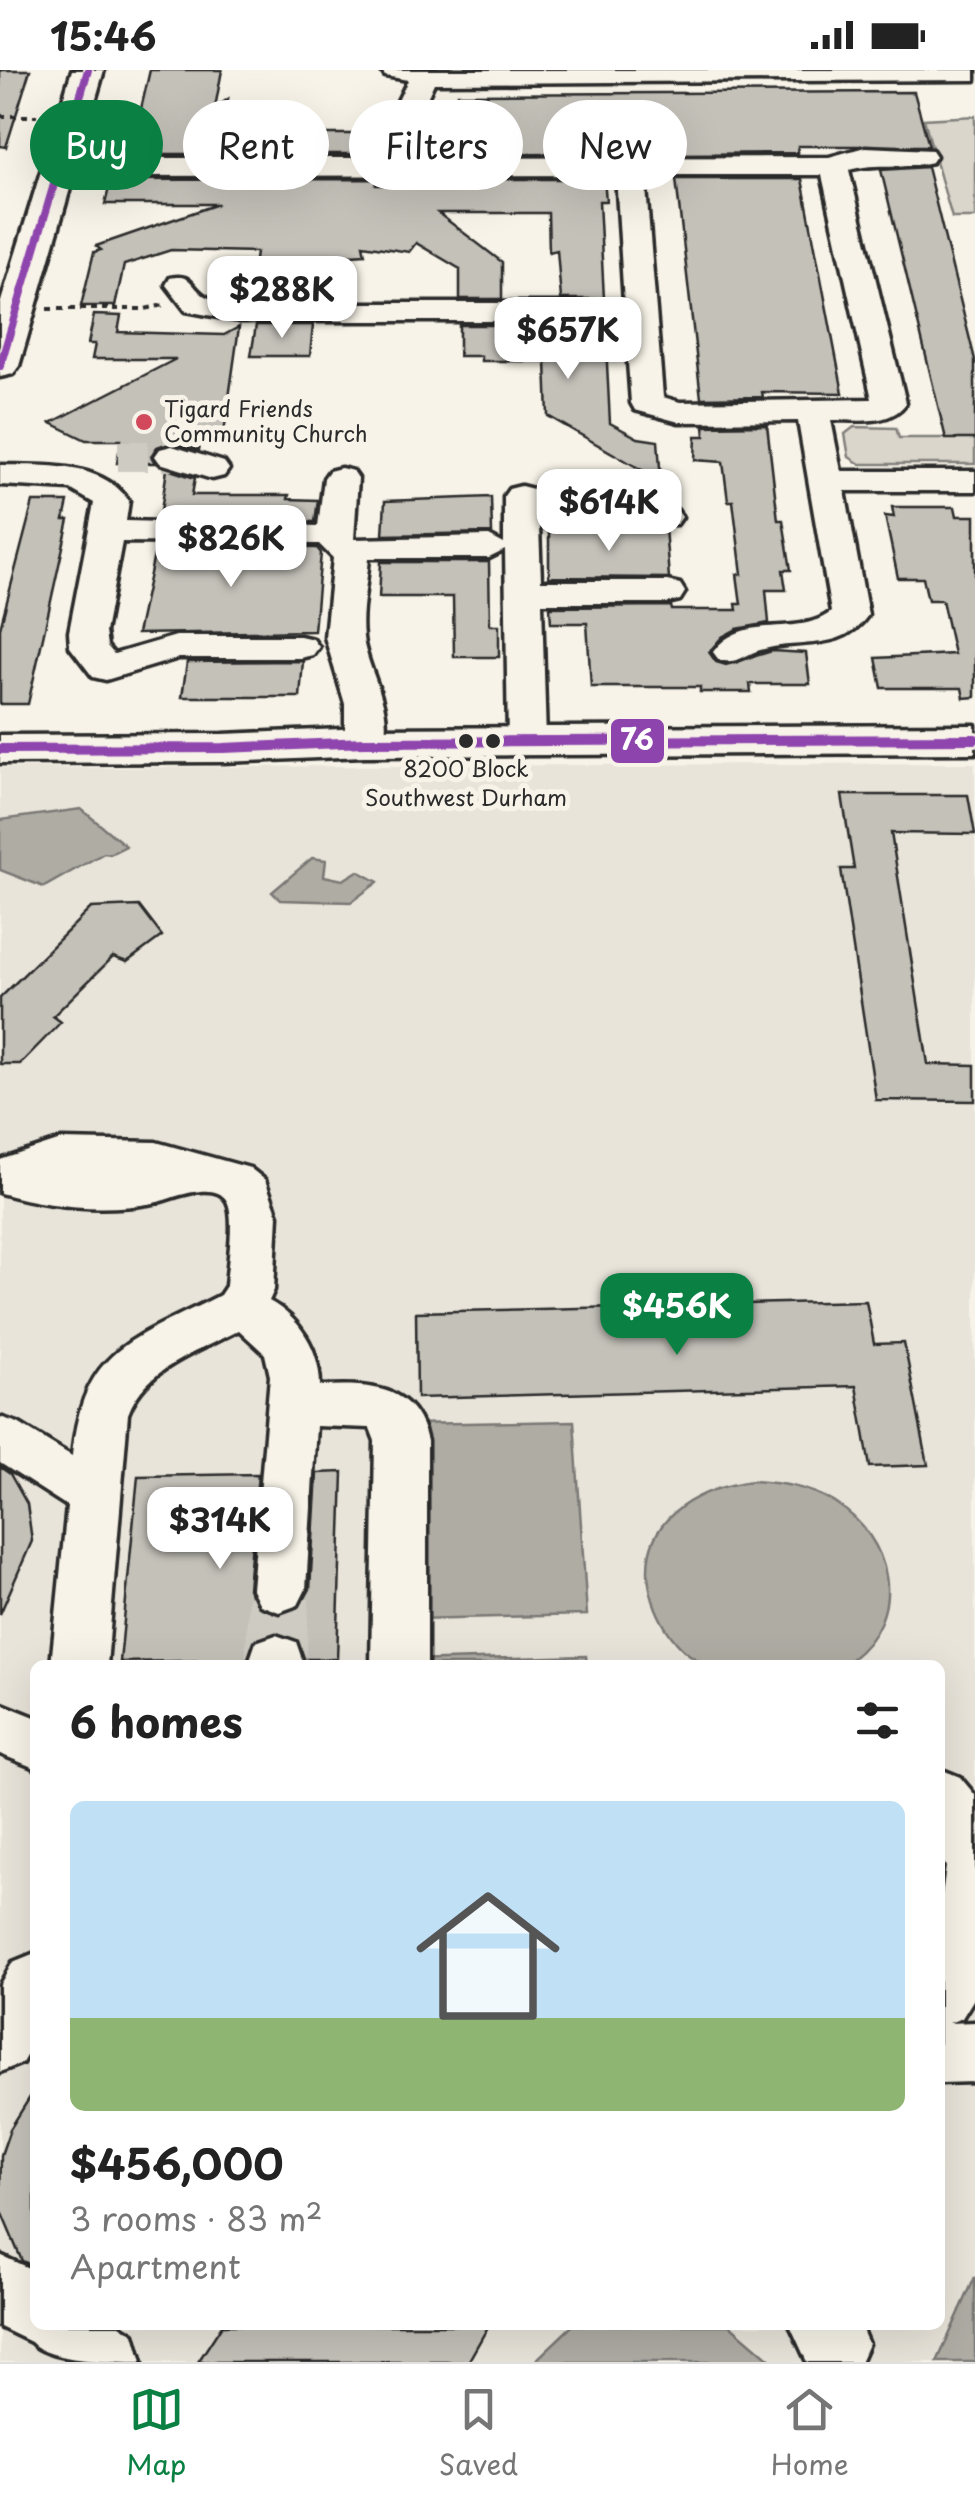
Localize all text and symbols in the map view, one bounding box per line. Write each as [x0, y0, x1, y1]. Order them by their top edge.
text: 15:46 [50, 7, 157, 64]
chip: Buy [30, 100, 163, 190]
chip: Rent [183, 100, 329, 190]
chip: Filters [349, 100, 523, 190]
chip: New [543, 100, 687, 190]
pin: $288K [212, 256, 352, 341]
text: $288K [229, 264, 335, 312]
pin: $657K [498, 297, 638, 382]
text: $657K [517, 305, 619, 353]
place label: Tigard Friends Community Church [164, 391, 368, 449]
marker: Tigard Friends Community Church [133, 411, 155, 433]
pin: $614K [539, 469, 679, 554]
text: $614K [559, 477, 659, 525]
pin: $826K [161, 505, 301, 590]
text: $826K [177, 513, 285, 561]
line badge: 76 [609, 717, 666, 765]
text: 76 [620, 717, 654, 760]
marker: 8200 Block Southwest Durham [456, 731, 476, 751]
unlabelled marker [483, 731, 503, 751]
place label: 8200 Block Southwest Durham [365, 751, 567, 813]
pin: $456K [607, 1273, 747, 1358]
text: $456K [622, 1281, 732, 1329]
pin: $314K [150, 1487, 290, 1572]
text: $314K [169, 1495, 271, 1543]
text: 6 homes [70, 1689, 243, 1752]
icon: filters [850, 1693, 905, 1748]
icon: home [398, 1866, 578, 2046]
text: $456,000 [70, 2131, 284, 2194]
text: 3 rooms · 83 m² [70, 2194, 323, 2242]
text: Apartment [70, 2242, 241, 2290]
tab: Map [126, 2382, 186, 2485]
tab: Saved [439, 2382, 518, 2485]
tab: Home [771, 2382, 849, 2485]

